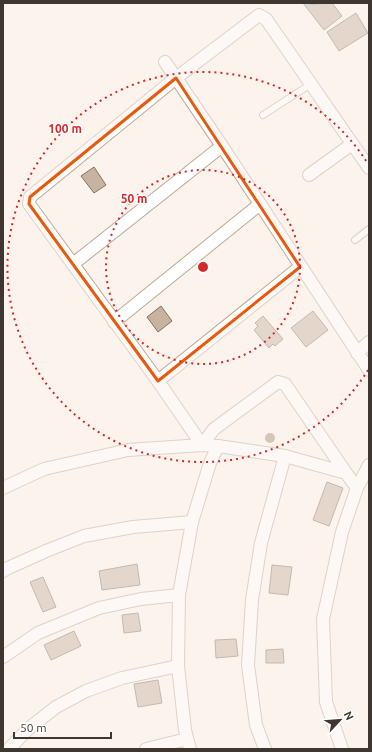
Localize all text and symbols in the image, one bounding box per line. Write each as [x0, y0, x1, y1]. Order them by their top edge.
text: 100 m [48, 122, 82, 135]
text: 50 m [121, 192, 147, 205]
centre of rings [196, 260, 210, 274]
north arrow [320, 700, 360, 740]
text: N [342, 709, 356, 722]
scale bar [14, 714, 111, 740]
text: 50 m [20, 721, 47, 734]

